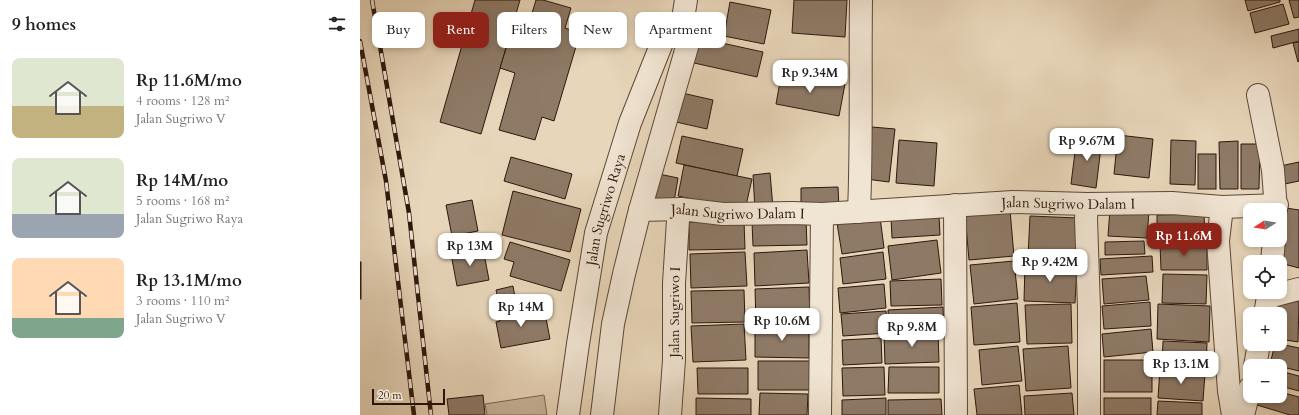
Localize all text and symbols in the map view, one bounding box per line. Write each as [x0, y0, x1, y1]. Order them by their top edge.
chip: Buy [372, 12, 425, 48]
chip: Rent [433, 12, 489, 48]
chip: Filters [497, 12, 561, 48]
chip: New [569, 12, 627, 48]
chip: Apartment [635, 12, 726, 48]
text: 9 homes [12, 13, 76, 36]
icon: filters [326, 13, 348, 35]
pin: Rp 9.34M [769, 60, 851, 94]
text: Rp 9.34M [782, 64, 838, 82]
text: Rp 11.6M/mo [136, 69, 242, 92]
icon: home [44, 74, 92, 122]
text: 4 rooms · 128 m² [136, 92, 229, 110]
text: Jalan Sugriwo V [136, 110, 226, 128]
pin: Rp 9.67M [1046, 128, 1128, 162]
text: Rp 9.67M [1059, 132, 1115, 150]
street label: Jalan Sugriwo Raya [582, 151, 630, 269]
text: Rp 14M/mo [136, 169, 228, 192]
icon: home [44, 174, 92, 222]
text: 5 rooms · 168 m² [136, 192, 229, 210]
street label: Jalan Sugriwo Dalam I [999, 193, 1136, 214]
street label: Jalan Sugriwo Dalam I [669, 200, 805, 224]
north arrow [1243, 203, 1287, 247]
map controls [1243, 203, 1287, 403]
text: Jalan Sugriwo Raya [136, 210, 243, 228]
pin: Rp 11.6M [1143, 223, 1225, 257]
text: Rp 11.6M [1156, 227, 1212, 245]
pin: Rp 13M [437, 233, 503, 267]
text: Rp 13M [447, 237, 493, 255]
pin: Rp 9.42M [1009, 249, 1091, 283]
text: Rp 9.42M [1022, 253, 1078, 271]
button: locate [1243, 255, 1287, 299]
street label: Jalan Sugriwo I [665, 266, 685, 360]
text: Rp 13.1M/mo [136, 269, 242, 292]
icon: home [44, 274, 92, 322]
text: 3 rooms · 110 m² [136, 292, 229, 310]
pin: Rp 14M [488, 294, 554, 328]
text: Rp 14M [498, 298, 544, 316]
button: + [1243, 307, 1287, 351]
pin: Rp 10.6M [741, 308, 823, 342]
text: Jalan Sugriwo V [136, 310, 226, 328]
text: Rp 10.6M [754, 312, 810, 330]
pin: Rp 9.8M [875, 314, 949, 348]
text: Rp 9.8M [887, 318, 937, 336]
pin: Rp 13.1M [1140, 351, 1222, 385]
text: Rp 13.1M [1153, 355, 1209, 373]
button: − [1243, 359, 1287, 403]
scale bar [372, 387, 445, 406]
text: 20 m [378, 388, 402, 403]

